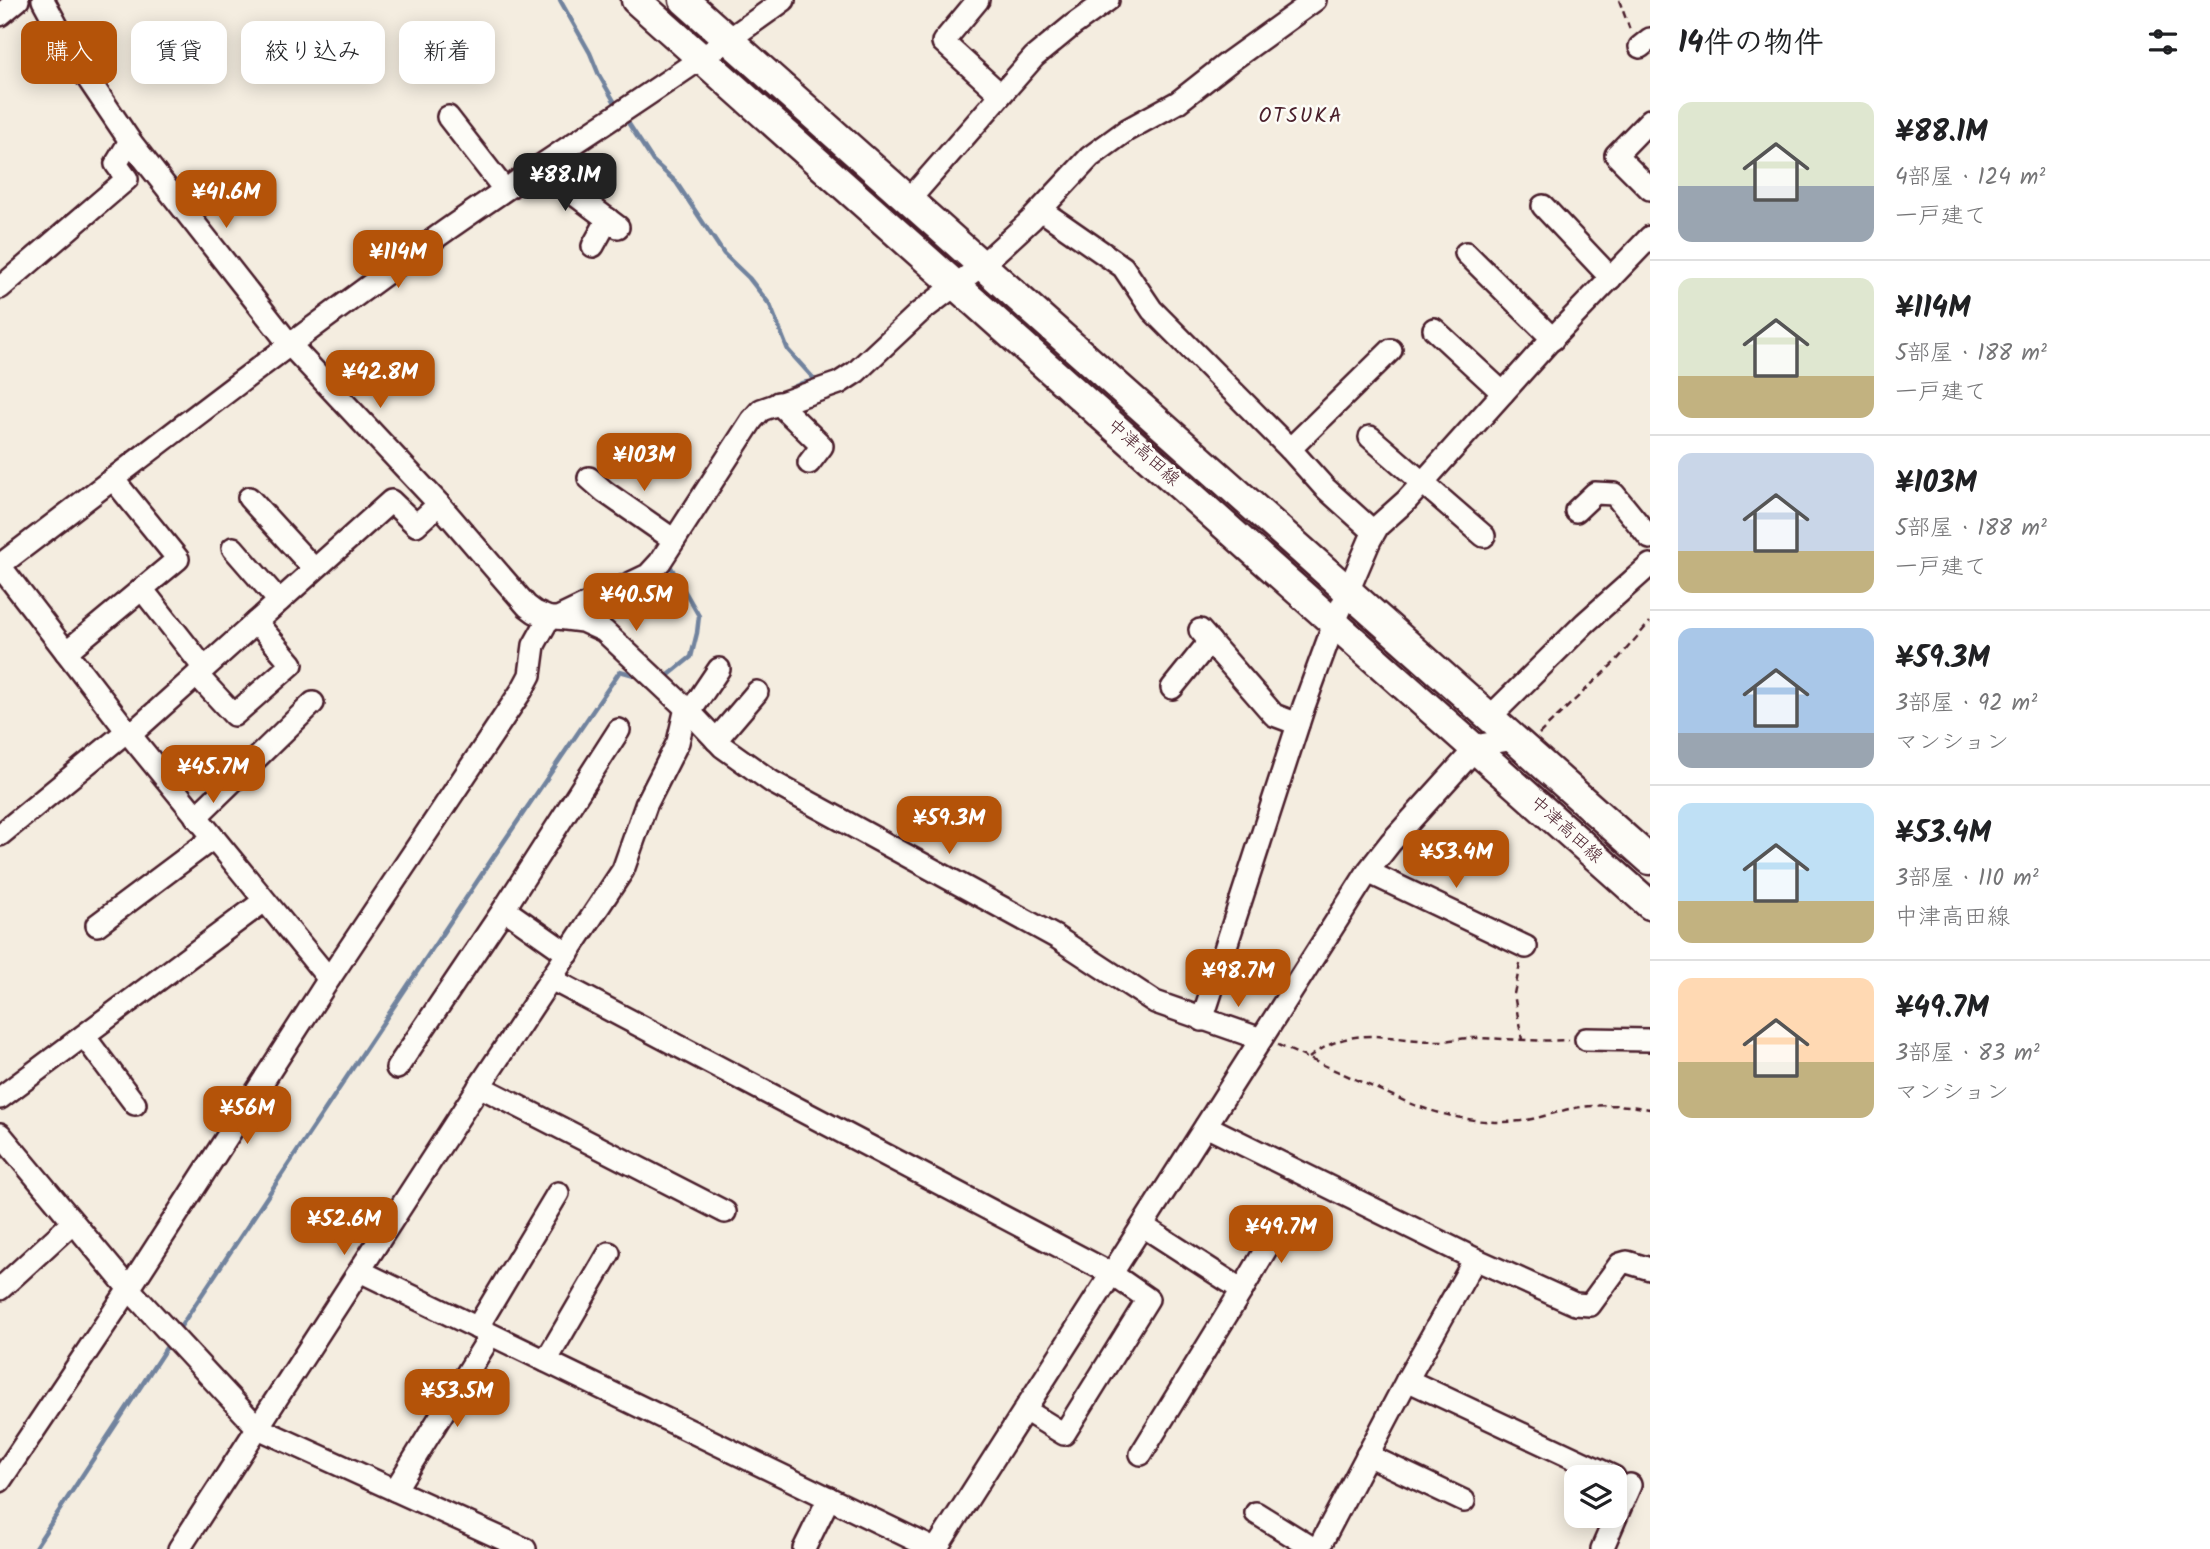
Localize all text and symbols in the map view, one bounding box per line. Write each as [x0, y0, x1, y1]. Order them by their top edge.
text: 14件の物件 [1678, 20, 1823, 68]
chip: 購入 [21, 21, 117, 84]
chip: 賃貸 [131, 21, 227, 84]
chip: 絞り込み [241, 21, 385, 84]
chip: 新着 [399, 21, 495, 84]
icon: filters [2144, 23, 2182, 61]
district label: OTSUKA [1259, 100, 1344, 133]
text: ¥88.1M [1895, 109, 1988, 157]
icon: home [1734, 130, 1818, 214]
pin: ¥88.1M [508, 154, 622, 213]
text: ¥88.1M [529, 158, 601, 194]
text: 4部屋 · 124 m² [1895, 160, 2045, 196]
pin: ¥41.6M [169, 170, 283, 230]
text: ¥41.6M [192, 175, 260, 211]
text: 一戸建て [1895, 199, 1987, 235]
pin: ¥114M [349, 230, 447, 290]
text: ¥114M [369, 235, 427, 271]
text: ¥114M [1895, 285, 1971, 333]
icon: home [1734, 306, 1818, 390]
text: 5部屋 · 188 m² [1895, 336, 2047, 372]
pin: ¥42.8M [323, 350, 437, 410]
text: ¥42.8M [342, 355, 418, 391]
text: 一戸建て [1895, 375, 1987, 411]
street label: 中津高田線 [1100, 412, 1186, 494]
pin: ¥103M [595, 434, 693, 493]
text: ¥103M [613, 438, 675, 474]
text: ¥103M [1895, 460, 1977, 508]
icon: home [1734, 481, 1818, 565]
text: 5部屋 · 188 m² [1895, 511, 2047, 547]
text: 一戸建て [1895, 550, 1987, 586]
pin: ¥40.5M [579, 574, 693, 633]
text: ¥40.5M [600, 578, 672, 614]
text: ¥59.3M [1895, 635, 1990, 683]
icon: home [1734, 656, 1818, 740]
text: 3部屋 · 92 m² [1895, 686, 2037, 722]
text: マンション [1895, 725, 2009, 761]
pin: ¥45.7M [156, 746, 270, 805]
text: ¥45.7M [177, 750, 249, 786]
street label: 中津高田線 [1523, 789, 1609, 871]
pin: ¥59.3M [892, 796, 1006, 856]
text: ¥59.3M [913, 801, 985, 837]
text: ¥53.4M [1895, 810, 1991, 858]
pin: ¥53.4M [1399, 830, 1513, 890]
icon: home [1734, 831, 1818, 915]
text: ¥53.4M [1419, 835, 1493, 871]
text: 3部屋 · 110 m² [1895, 861, 2039, 897]
text: 中津高田線 [1895, 900, 2010, 936]
pin: ¥98.7M [1181, 950, 1295, 1009]
text: ¥98.7M [1201, 954, 1275, 990]
text: ¥49.7M [1895, 985, 1989, 1033]
icon: home [1734, 1006, 1818, 1090]
text: 3部屋 · 83 m² [1895, 1036, 2040, 1072]
text: マンション [1895, 1075, 2009, 1111]
pin: ¥56M [206, 1086, 288, 1146]
text: ¥56M [219, 1091, 275, 1127]
pin: ¥52.6M [287, 1198, 401, 1257]
text: ¥52.6M [307, 1202, 381, 1238]
pin: ¥49.7M [1224, 1206, 1338, 1265]
text: ¥49.7M [1245, 1210, 1317, 1246]
pin: ¥53.5M [400, 1370, 514, 1429]
text: ¥53.5M [421, 1374, 493, 1410]
map controls [1564, 1465, 1627, 1528]
button: layers [1564, 1465, 1627, 1528]

